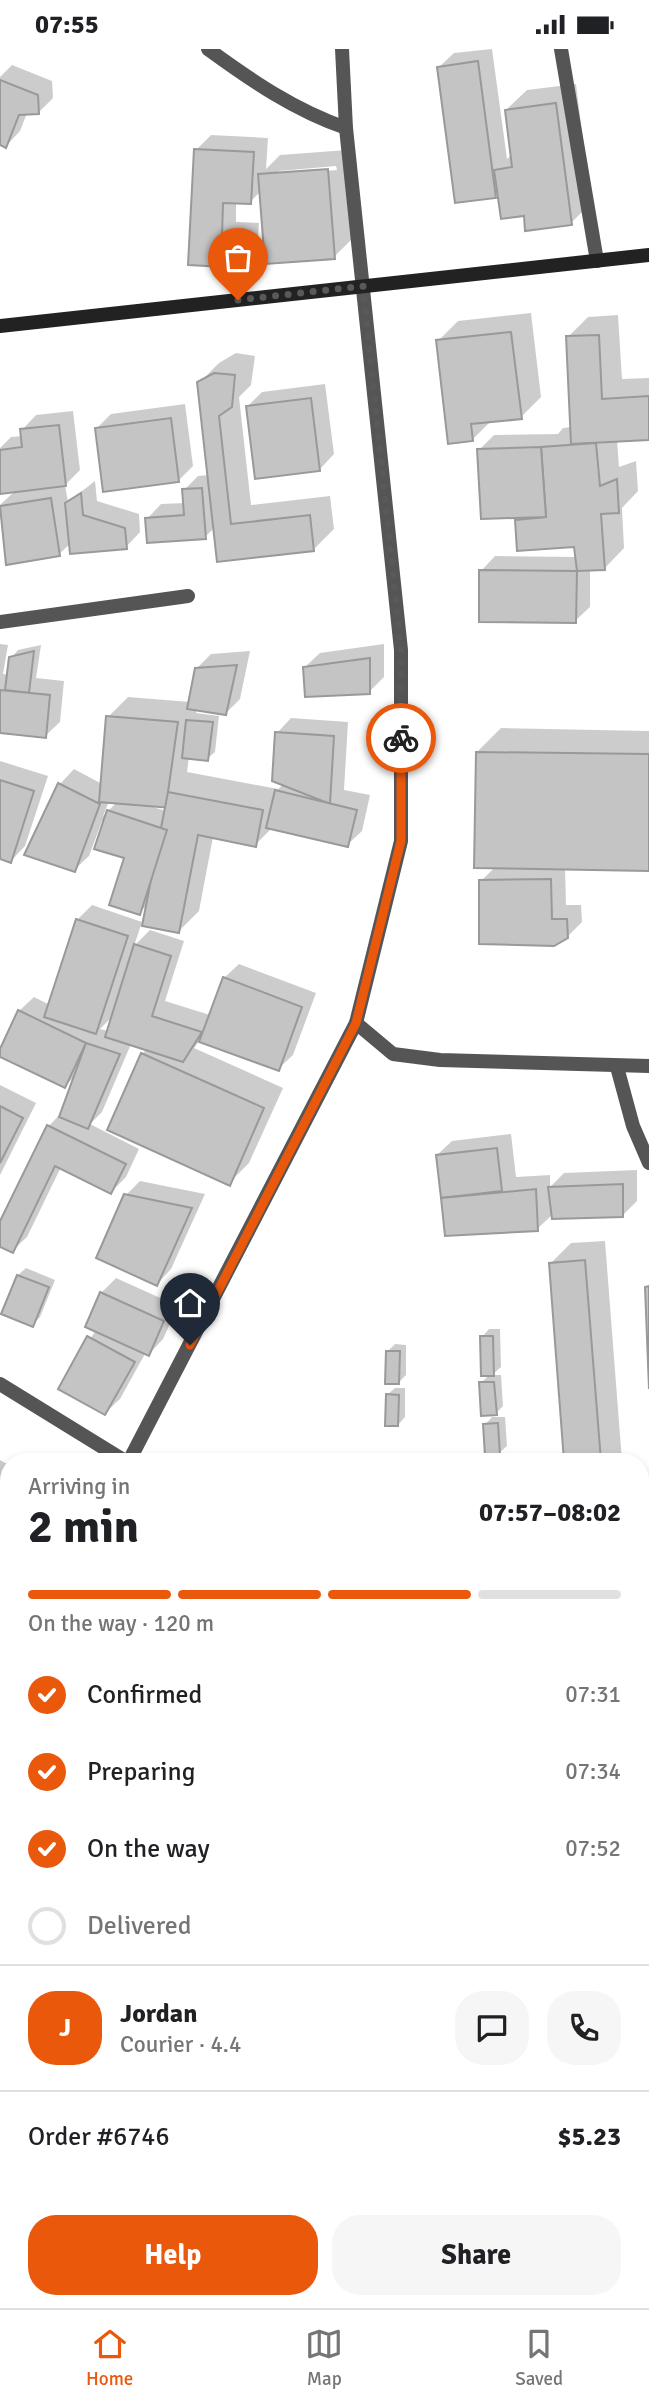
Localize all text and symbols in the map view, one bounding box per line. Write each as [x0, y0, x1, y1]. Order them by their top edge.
text: 07:55 [35, 9, 99, 41]
pin [208, 228, 268, 300]
icon: bag [219, 239, 257, 277]
courier [366, 703, 436, 773]
icon: bike [382, 719, 420, 757]
pin [160, 1273, 220, 1345]
icon: home [171, 1284, 209, 1322]
text: Arriving in [28, 1472, 130, 1501]
text: 07:57–08:02 [479, 1497, 621, 1529]
text: 2 min [28, 1499, 139, 1555]
text: On the way · 120 m [28, 1609, 214, 1638]
icon: check [28, 1676, 66, 1714]
text: Confirmed [87, 1679, 202, 1711]
text: 07:31 [565, 1680, 621, 1709]
icon: check [28, 1753, 66, 1791]
text: Preparing [87, 1756, 195, 1788]
text: 07:34 [565, 1757, 621, 1786]
icon: check [28, 1830, 66, 1868]
text: On the way [87, 1833, 210, 1865]
text: 07:52 [565, 1834, 621, 1863]
text: Delivered [87, 1910, 192, 1942]
button: chat [455, 1991, 529, 2065]
button: phone [547, 1991, 621, 2065]
text: Jordan [120, 1998, 197, 2030]
text: J [59, 2012, 71, 2044]
text: Courier · 4.4 [120, 2030, 241, 2059]
text: Order #6746 [28, 2121, 169, 2153]
text: $5.23 [557, 2121, 621, 2153]
button: Help [28, 2215, 318, 2295]
button: Share [332, 2215, 621, 2295]
tab: Home [86, 2325, 133, 2391]
tab: Map [305, 2325, 343, 2391]
tab: Saved [515, 2325, 563, 2391]

